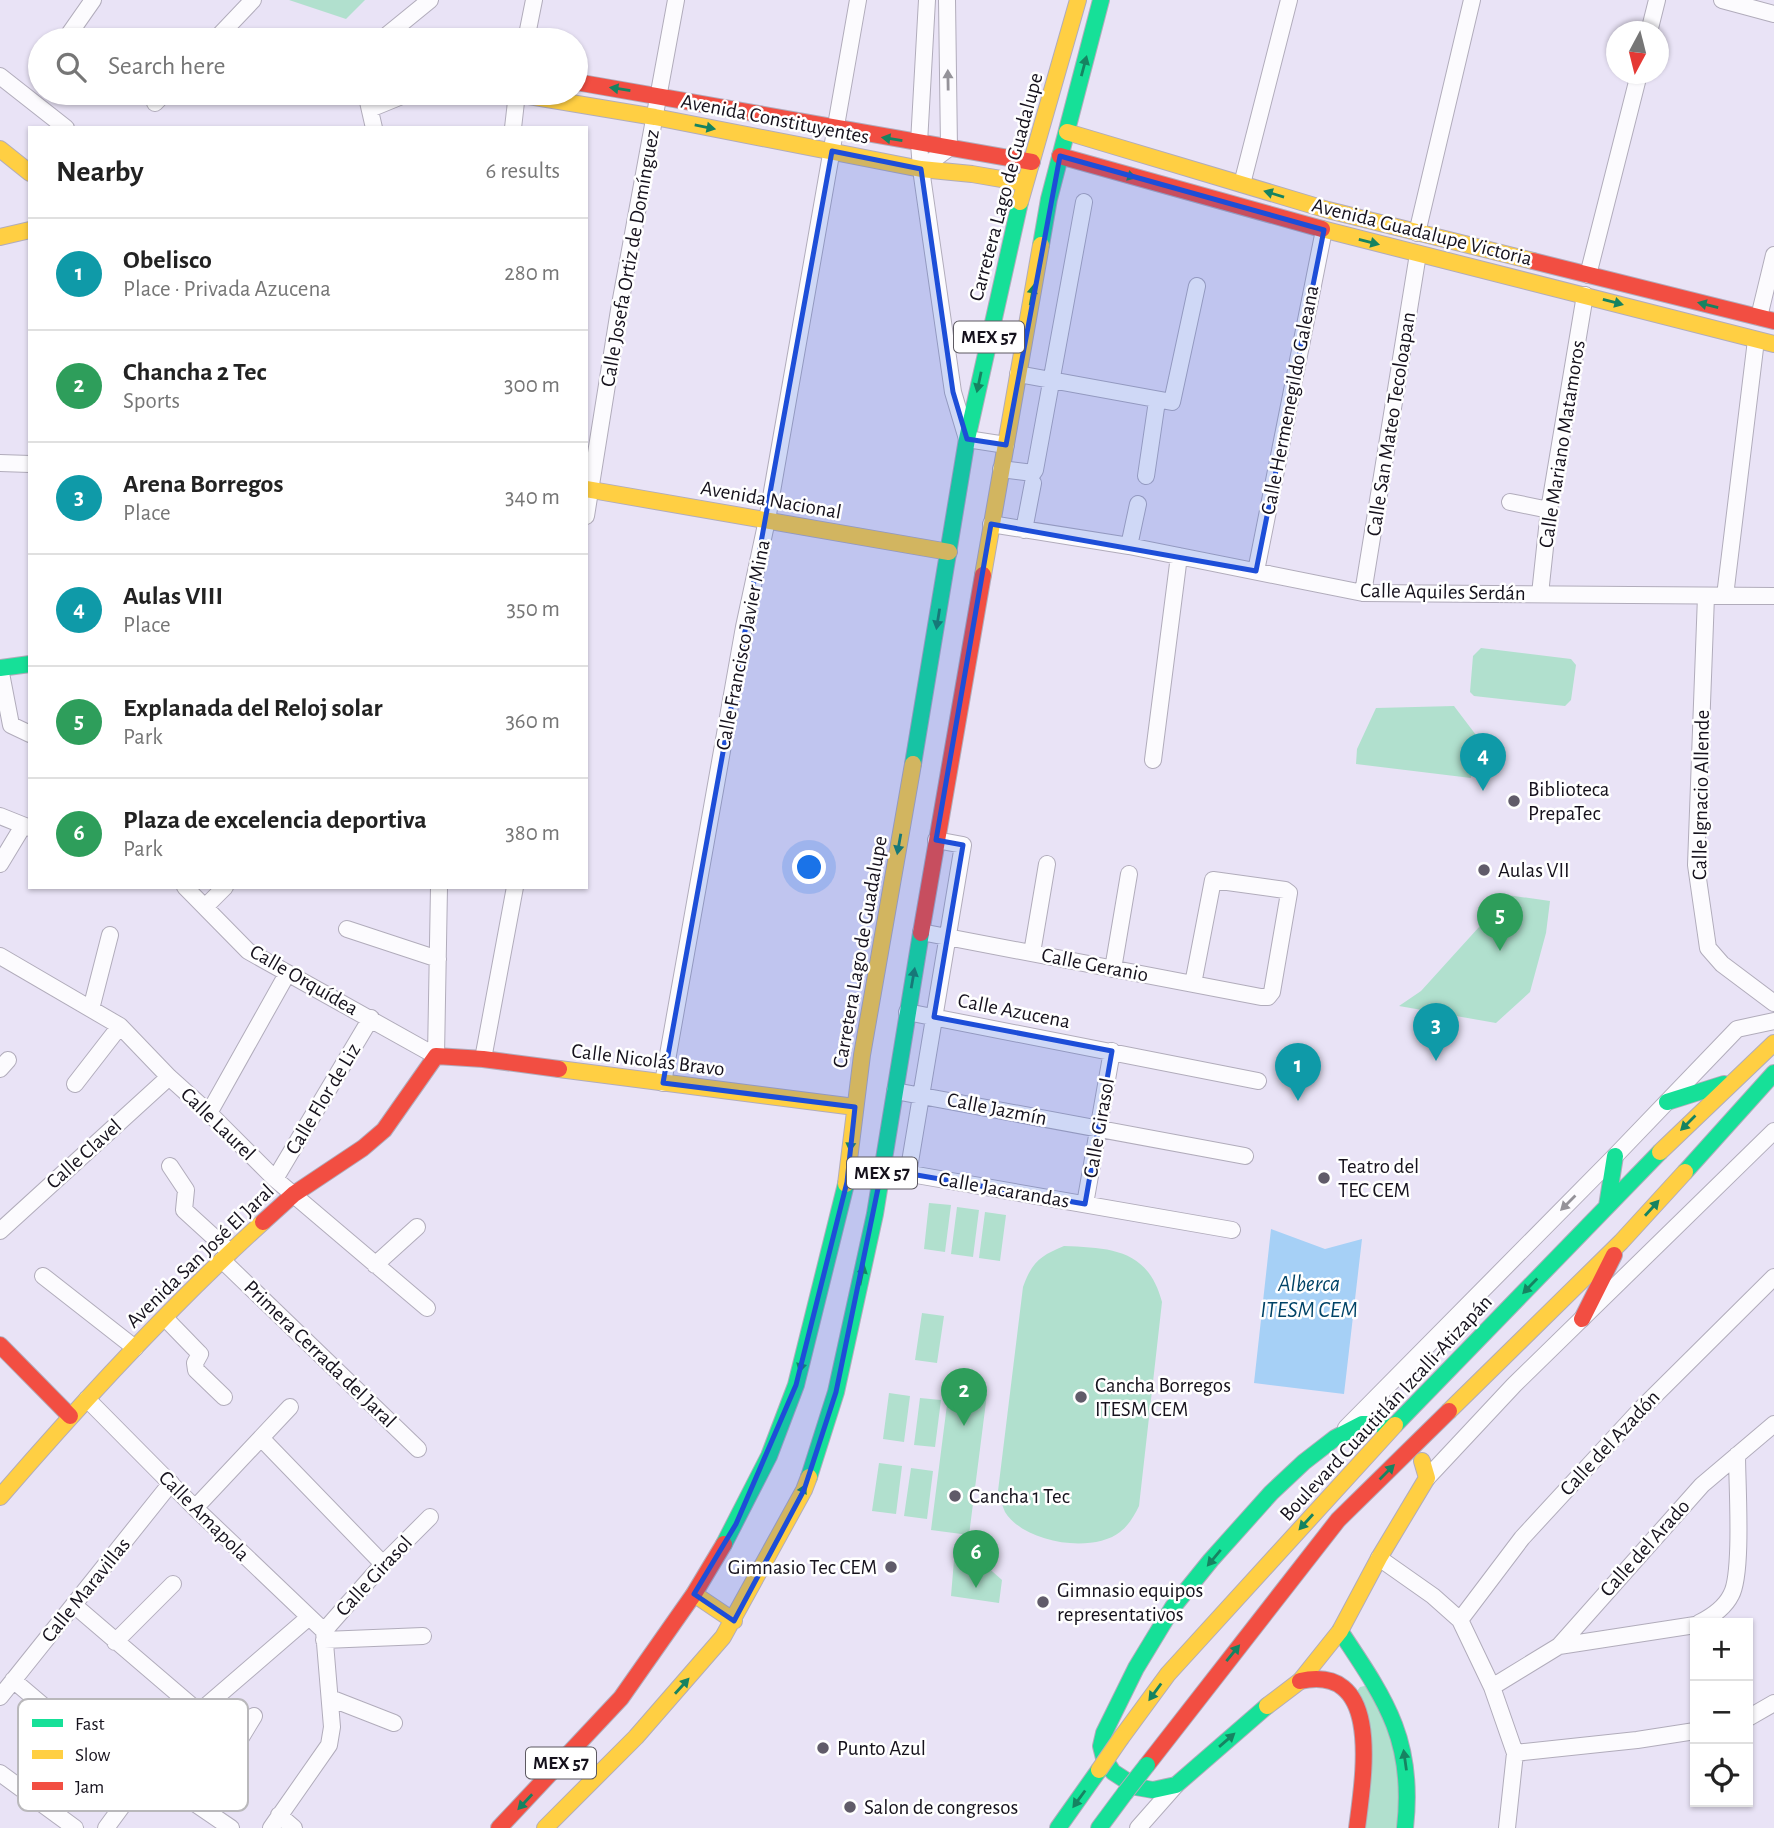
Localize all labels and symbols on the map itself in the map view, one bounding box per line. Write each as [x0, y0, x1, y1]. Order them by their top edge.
north arrow [1606, 21, 1669, 84]
one-way arrow [1079, 55, 1090, 77]
one-way arrow [942, 69, 954, 91]
street label: Carretera Lago de Guadalupe [965, 71, 1047, 303]
one-way arrow [609, 83, 631, 94]
street label: Avenida Constituyentes [679, 90, 871, 148]
one-way arrow [694, 122, 716, 133]
street label: Calle Josefa Ortiz de Domínguez [597, 128, 663, 388]
one-way arrow [881, 133, 903, 144]
one-way arrow [1115, 170, 1137, 181]
one-way arrow [1263, 188, 1284, 198]
street label: Avenida Guadalupe Victoria [1310, 194, 1534, 270]
one-way arrow [1358, 237, 1380, 248]
street label: Calle Hermenegildo Galeana [1257, 283, 1323, 517]
one-way arrow [1027, 284, 1038, 306]
one-way arrow [1603, 297, 1625, 308]
one-way arrow [1697, 299, 1719, 310]
street label: Calle San Mateo Tecoloapan [1363, 310, 1419, 538]
road number: MEX 57 [954, 322, 1024, 352]
street label: Calle Mariano Matamoros [1535, 339, 1589, 549]
one-way arrow [974, 371, 985, 393]
street label: Avenida Nacional [699, 477, 843, 523]
street label: Calle Francisco Javier Mina [712, 538, 774, 752]
street label: Calle Aquiles Serdán [1360, 580, 1526, 604]
one-way arrow [932, 608, 943, 630]
street label: Calle Ignacio Allende [1689, 710, 1713, 880]
pin: 4 [1460, 733, 1506, 791]
place label: Biblioteca PrepaTec [1528, 779, 1610, 824]
marker: Biblioteca PrepaTec [1506, 793, 1522, 809]
one-way arrow [894, 833, 905, 855]
street label: Carretera Lago de Guadalupe [829, 834, 891, 1070]
your location [792, 850, 826, 884]
place label: Aulas VII [1498, 860, 1570, 881]
marker: Aulas VII [1476, 862, 1492, 878]
pin: 5 [1477, 893, 1523, 951]
street label: Calle Orquídea [246, 941, 362, 1019]
street label: Calle Geranio [1040, 944, 1150, 986]
one-way arrow [908, 967, 919, 989]
street label: Calle Azucena [956, 990, 1072, 1032]
pin: 3 [1413, 1003, 1459, 1061]
street label: Calle Flor de Liz [282, 1040, 364, 1158]
street label: Calle Nicolás Bravo [570, 1040, 726, 1080]
pin: 1 [1275, 1043, 1321, 1101]
street label: Calle Girasol [1080, 1076, 1118, 1180]
street label: Calle Laurel [177, 1084, 259, 1164]
street label: Calle Jazmín [945, 1089, 1049, 1129]
one-way arrow [1680, 1114, 1697, 1131]
street label: Calle Clavel [42, 1115, 126, 1193]
one-way arrow [846, 1130, 857, 1152]
place label: Teatro del TEC CEM [1338, 1156, 1419, 1201]
road number: MEX 57 [847, 1158, 917, 1189]
street label: Calle Jacarandas [937, 1168, 1071, 1212]
marker: Teatro del TEC CEM [1316, 1170, 1332, 1186]
street label: Avenida San José El Jaral [122, 1180, 278, 1332]
one-way arrow [1560, 1195, 1577, 1211]
one-way arrow [1644, 1199, 1659, 1216]
one-way arrow [857, 1264, 868, 1286]
water label: Alberca ITESM CEM [1260, 1273, 1358, 1322]
street label: Primera Cerrada del Jaral [240, 1276, 400, 1432]
one-way arrow [1522, 1277, 1538, 1294]
street label: Boulevard Cuautitlán Izcalli-Atizapán [1276, 1291, 1496, 1525]
one-way arrow [796, 1351, 807, 1373]
pin: 2 [941, 1368, 987, 1426]
place label: Cancha Borregos ITESM CEM [1095, 1375, 1231, 1420]
street label: Calle del Azadón [1556, 1386, 1664, 1500]
marker: Cancha Borregos ITESM CEM [1073, 1389, 1089, 1405]
one-way arrow [1378, 1465, 1395, 1481]
street label: Calle Amapola [155, 1467, 254, 1566]
one-way arrow [796, 1484, 807, 1504]
place label: Cancha 1 Tec [969, 1486, 1070, 1507]
marker: Cancha 1 Tec [947, 1488, 963, 1504]
street label: Calle del Arado [1596, 1495, 1694, 1601]
one-way arrow [1298, 1513, 1314, 1531]
pin: 6 [953, 1530, 999, 1588]
street label: Calle Girasol [332, 1532, 416, 1620]
street label: Calle Maravillas [38, 1534, 134, 1646]
one-way arrow [1206, 1549, 1221, 1567]
place label: Gimnasio Tec CEM [728, 1557, 877, 1578]
marker: Gimnasio Tec CEM [883, 1559, 899, 1575]
place label: Gimnasio equipos representativos [1057, 1580, 1203, 1625]
marker: Gimnasio equipos representativos [1035, 1594, 1051, 1610]
one-way arrow [1225, 1644, 1240, 1662]
one-way arrow [673, 1678, 689, 1695]
one-way arrow [1148, 1683, 1162, 1701]
legend [18, 1699, 248, 1811]
text: Fast [75, 1715, 105, 1734]
one-way arrow [1218, 1732, 1236, 1748]
place label: Punto Azul [837, 1738, 926, 1759]
marker: Punto Azul [815, 1740, 831, 1756]
text: Slow [75, 1746, 111, 1765]
road number: MEX 57 [526, 1748, 596, 1778]
one-way arrow [1399, 1749, 1410, 1771]
text: Jam [75, 1778, 104, 1797]
one-way arrow [1072, 1790, 1086, 1808]
one-way arrow [517, 1793, 533, 1810]
place label: Salon de congresos [864, 1797, 1018, 1818]
marker: Salon de congresos [842, 1799, 858, 1815]

